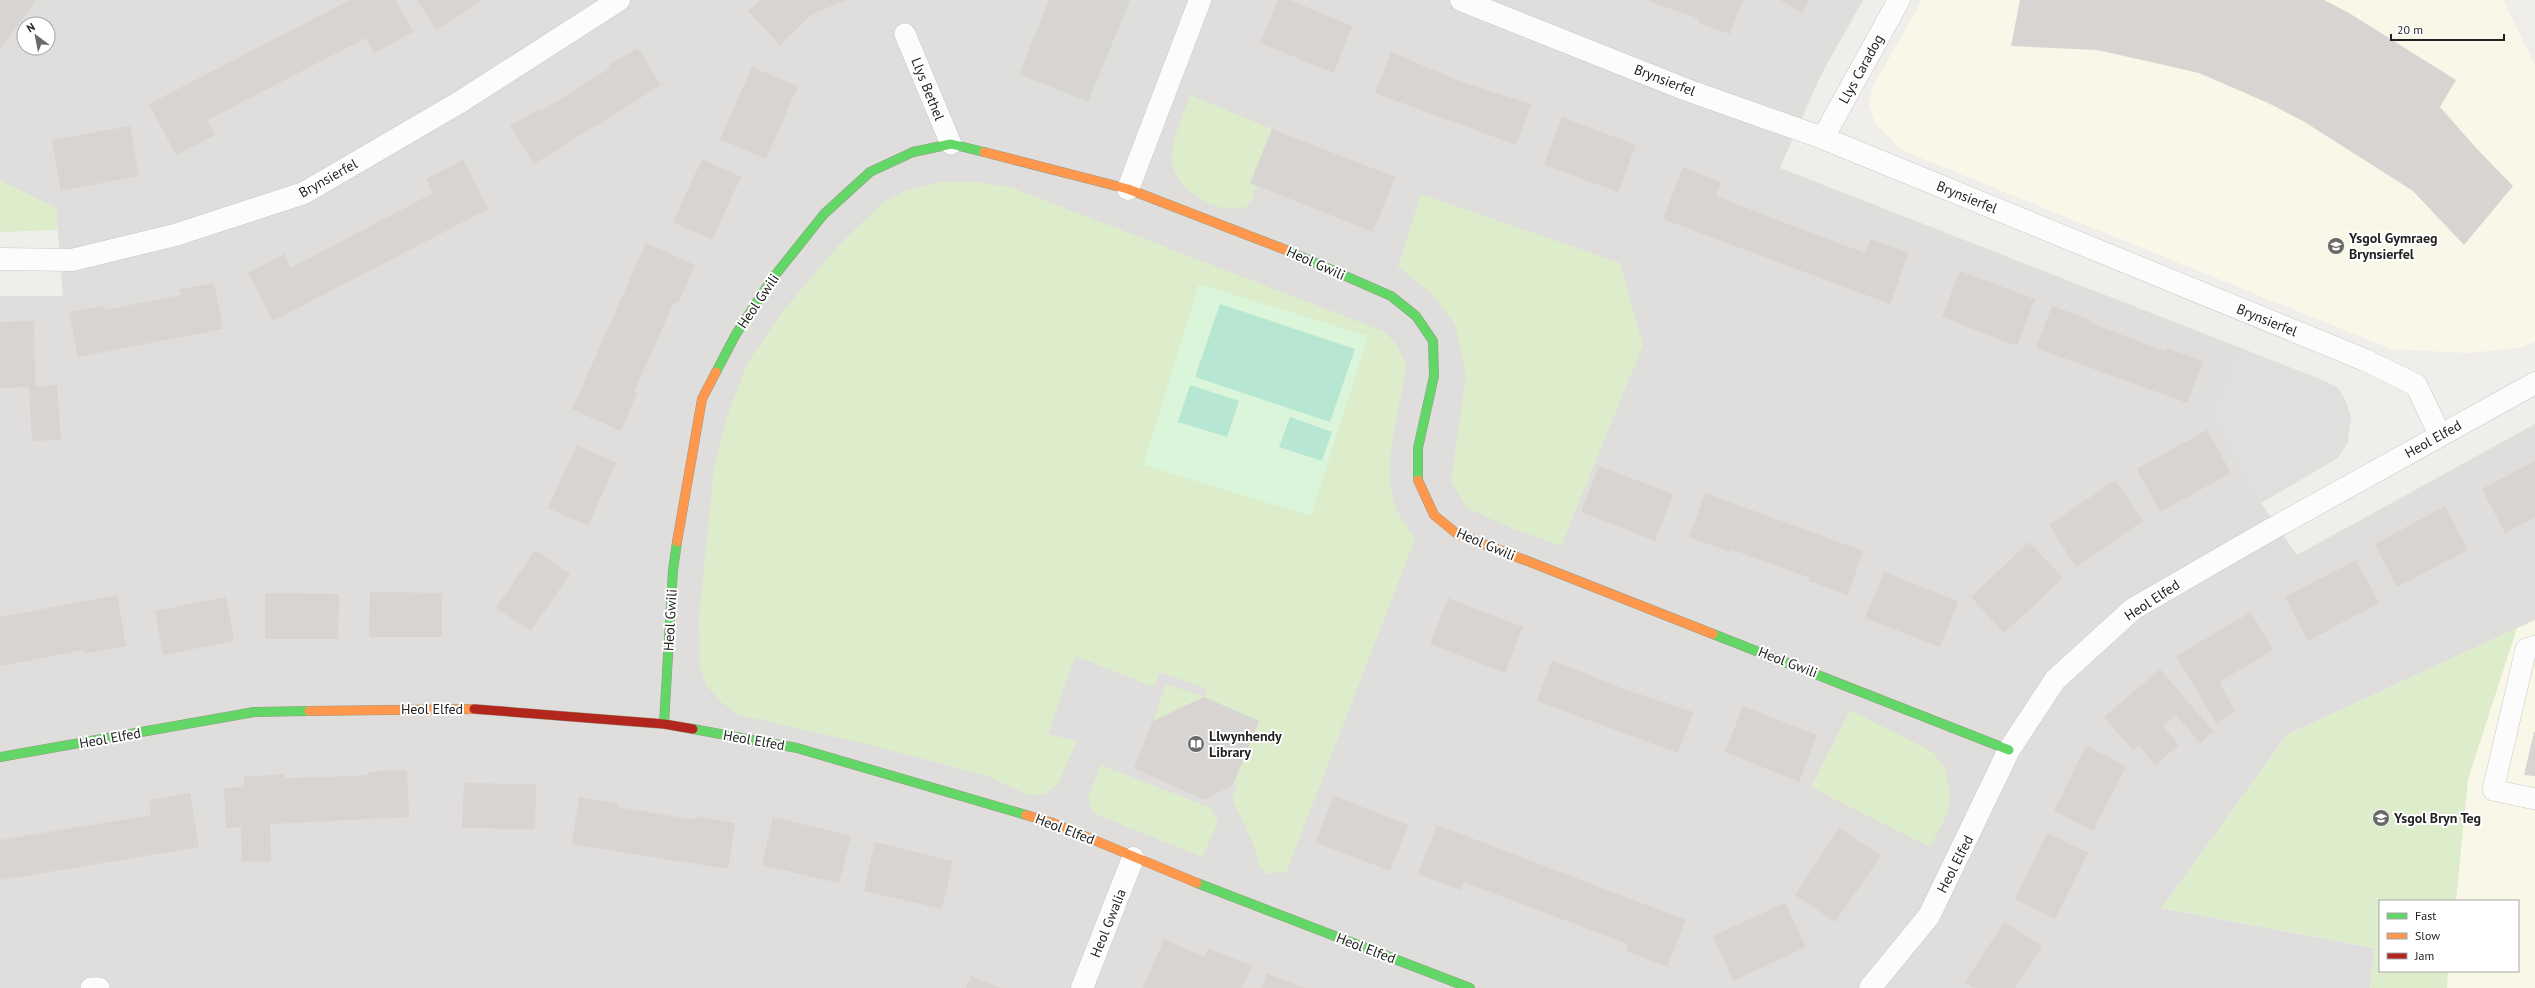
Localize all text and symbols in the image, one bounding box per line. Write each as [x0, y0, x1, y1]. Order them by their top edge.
north arrow [16, 16, 56, 56]
scale bar [2391, 16, 2504, 42]
text: N [24, 20, 37, 35]
text: 20 m [2397, 22, 2423, 37]
street label: Llys Caradog [1835, 31, 1887, 107]
street label: Llys Bethel [907, 55, 949, 123]
street label: Brynsierfel [1632, 60, 1698, 100]
street label: Brynsierfel [296, 155, 360, 201]
street label: Brynsierfel [1934, 177, 2000, 217]
place label: Ysgol Gymraeg Brynsierfel [2348, 229, 2438, 263]
school or university icon: Ysgol Gymraeg Brynsierfel [2326, 236, 2346, 256]
street label: Heol Gwili [1284, 242, 1348, 284]
street label: Heol Gwili [733, 270, 783, 332]
street label: Brynsierfel [2234, 300, 2300, 340]
street label: Heol Elfed [2401, 416, 2465, 462]
street label: Heol Gwili [1454, 524, 1518, 564]
street label: Heol Elfed [2121, 576, 2183, 624]
street label: Heol Gwili [659, 588, 681, 652]
street label: Heol Gwili [1756, 642, 1820, 682]
street label: Heol Elfed [401, 700, 463, 718]
street label: Heol Elfed [78, 724, 142, 752]
street label: Heol Elfed [722, 726, 786, 754]
place label: Llwynhendy Library [1209, 727, 1282, 761]
library icon: Llwynhendy Library [1186, 734, 1206, 754]
school or university icon: Ysgol Bryn Teg [2371, 808, 2391, 828]
street label: Heol Elfed [1033, 809, 1097, 849]
place label: Ysgol Bryn Teg [2393, 809, 2481, 827]
street label: Heol Elfed [1933, 832, 1977, 896]
street label: Heol Gwalia [1086, 886, 1130, 960]
legend [2379, 900, 2519, 972]
text: Fast [2415, 908, 2436, 923]
street label: Heol Elfed [1334, 928, 1398, 968]
text: Slow [2415, 928, 2440, 943]
text: Jam [2414, 948, 2434, 963]

